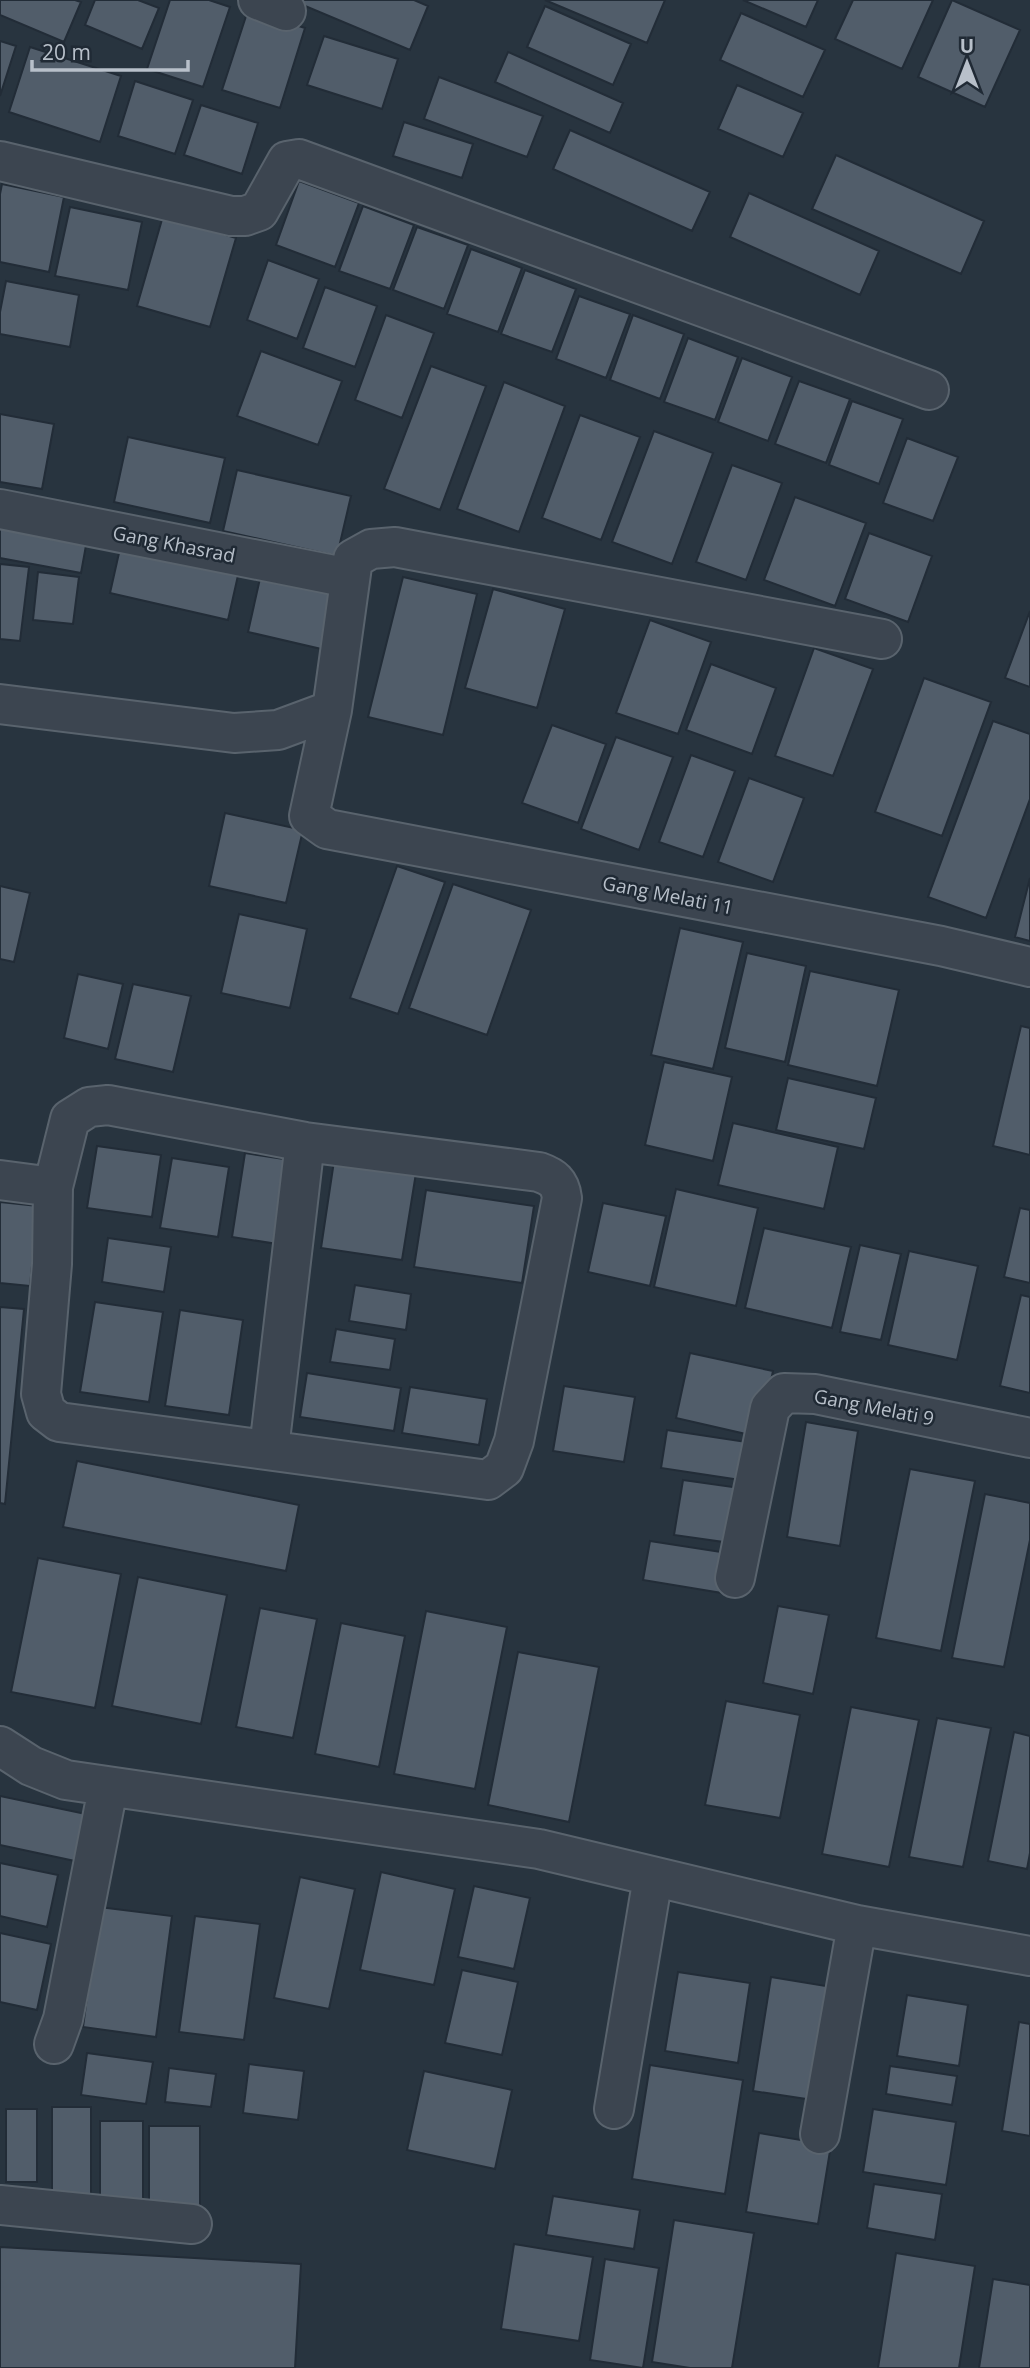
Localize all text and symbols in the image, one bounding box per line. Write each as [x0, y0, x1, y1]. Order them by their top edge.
scale bar [32, 28, 187, 72]
north arrow [932, 28, 1002, 98]
text: U [960, 33, 974, 59]
text: 20 m [42, 38, 91, 66]
street label: Gang Khasrad [111, 519, 237, 569]
street label: Gang Melati 11 [600, 870, 736, 920]
street label: Gang Melati 9 [812, 1383, 936, 1431]

